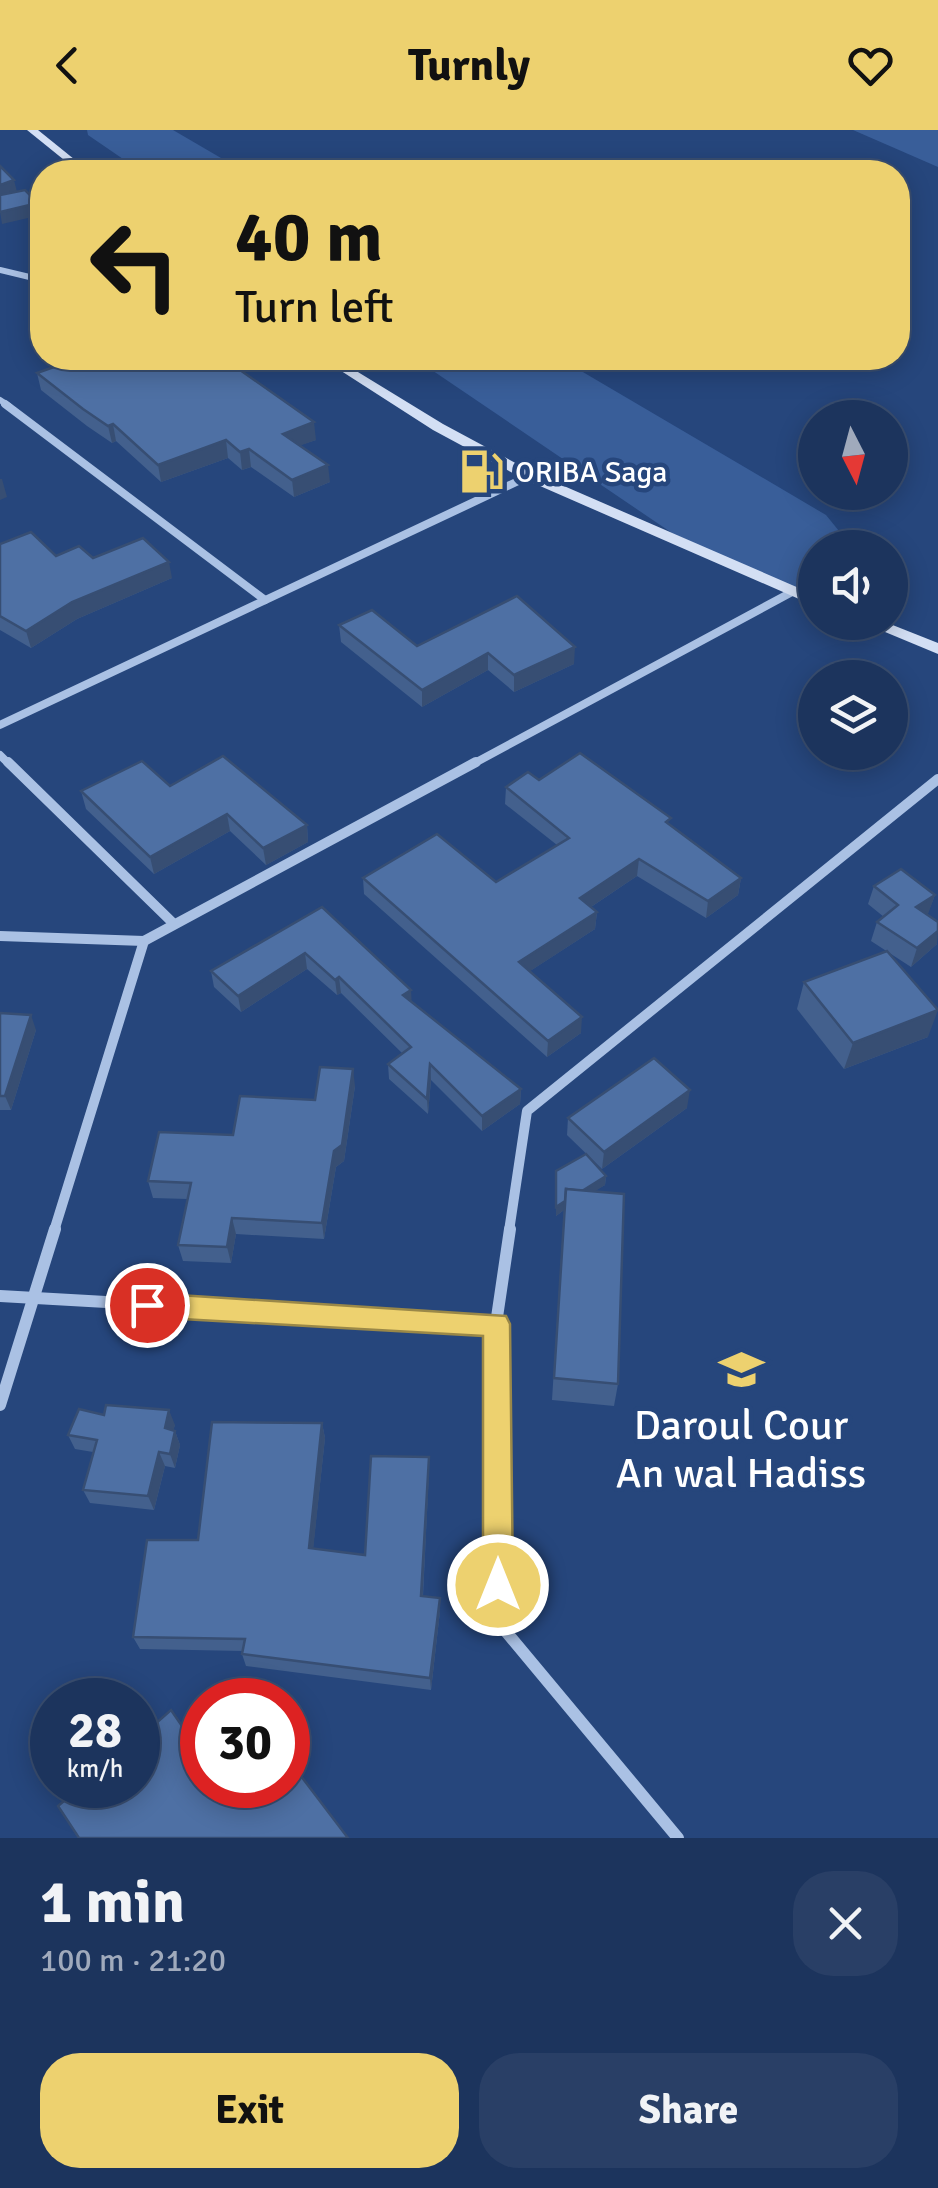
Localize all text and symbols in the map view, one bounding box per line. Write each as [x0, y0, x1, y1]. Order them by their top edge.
icon: back [40, 38, 95, 93]
text: Turnly [408, 38, 530, 93]
icon: heart [843, 38, 898, 93]
text: 40 m [235, 194, 383, 280]
icon: left [70, 200, 200, 330]
text: Turn left [235, 280, 394, 335]
north arrow [798, 400, 908, 510]
map controls [798, 400, 908, 770]
fuel station icon: ORIBA Saga [458, 448, 506, 496]
place label: ORIBA Saga [515, 454, 667, 491]
button: sound [798, 530, 908, 640]
button: layers [798, 660, 908, 770]
pin [105, 1263, 190, 1348]
icon: arrive [120, 1278, 175, 1333]
school or university icon: Daroul Cour An wal Hadiss [717, 1346, 765, 1394]
place label: Daroul Cour An wal Hadiss [616, 1400, 866, 1499]
position arrow [446, 1533, 550, 1637]
speed limit sign: 30 [180, 1678, 310, 1808]
text: 28 [68, 1700, 122, 1762]
text: km/h [67, 1753, 123, 1784]
text: 1 min [40, 1866, 185, 1940]
button: close [793, 1871, 898, 1976]
text: 100 m · 21:20 [40, 1941, 226, 1980]
button: Exit [40, 2053, 459, 2168]
button: Share [479, 2053, 898, 2168]

